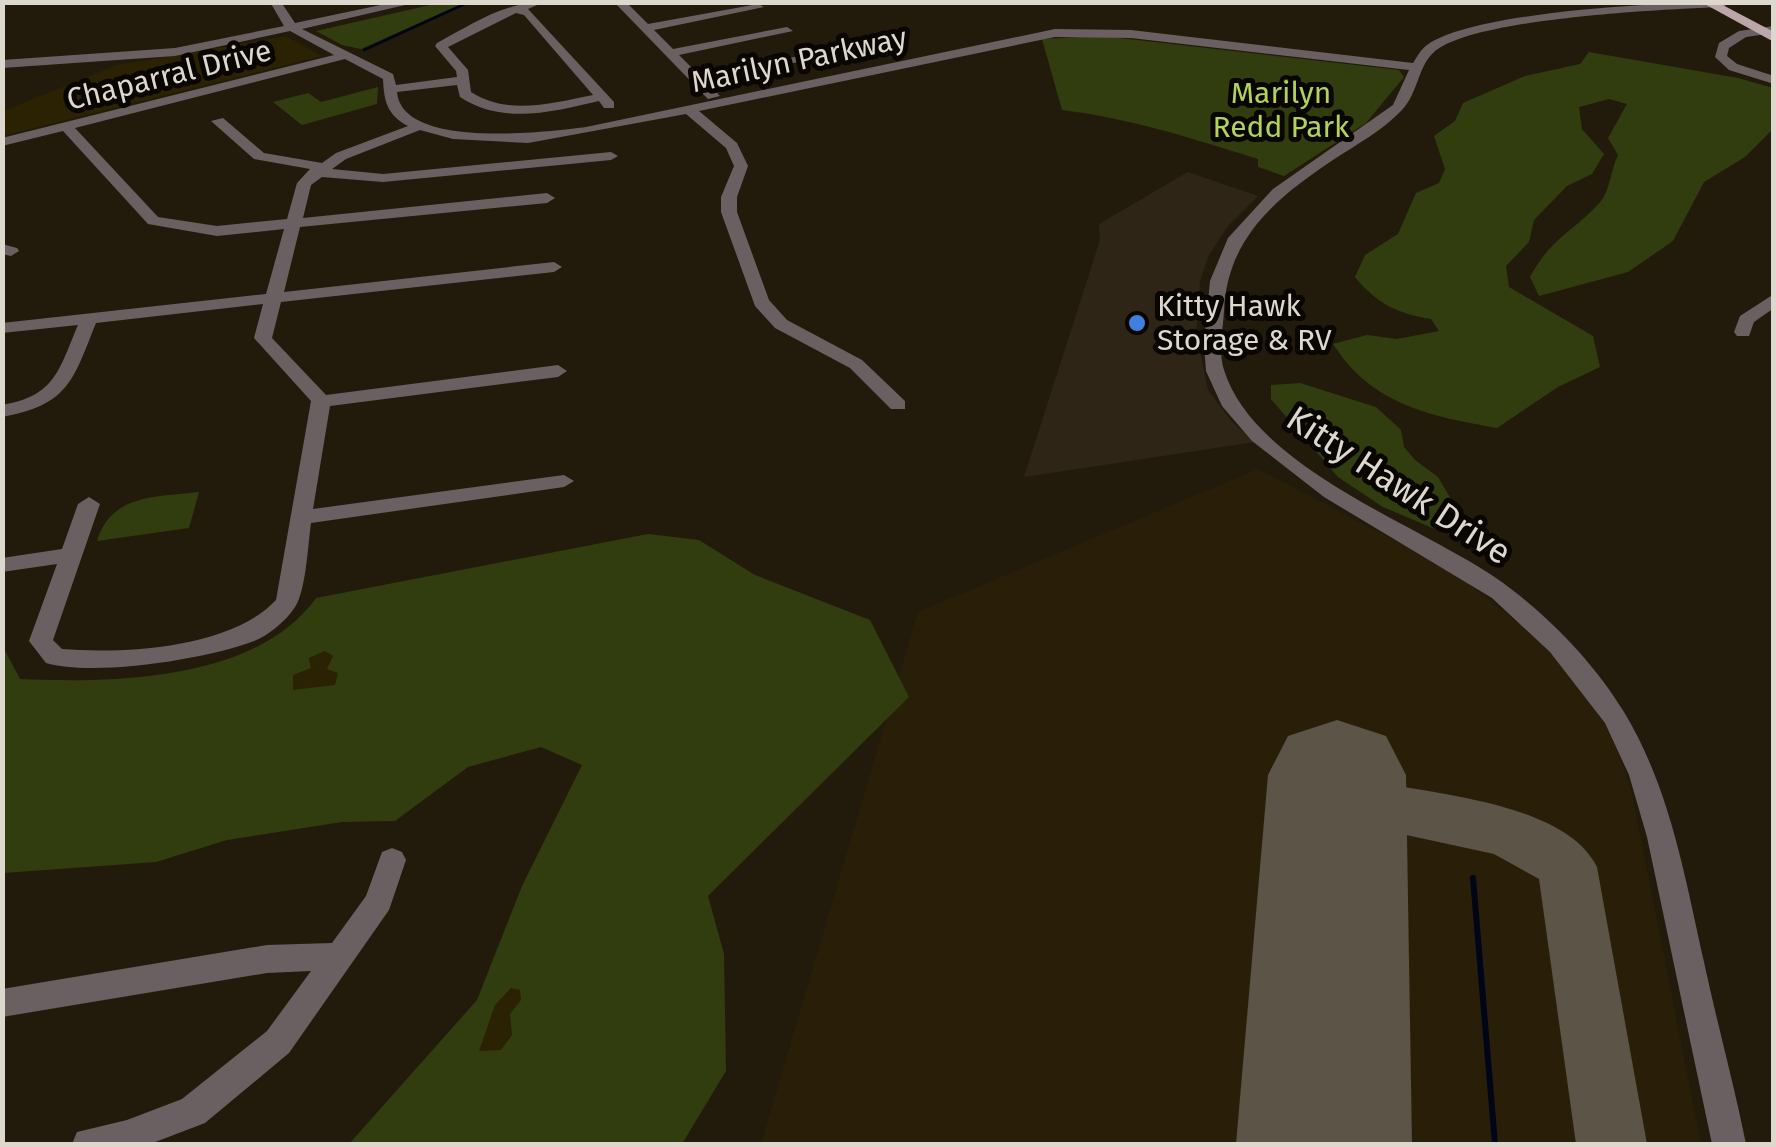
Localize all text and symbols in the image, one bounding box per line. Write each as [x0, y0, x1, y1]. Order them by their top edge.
street label: Marilyn Parkway [688, 20, 910, 100]
street label: Chaparral Drive [63, 32, 275, 118]
park label: Marilyn Redd Park [1213, 75, 1350, 145]
place label: Kitty Hawk Storage & RV [1157, 288, 1332, 358]
marker: Kitty Hawk Storage & RV [1126, 312, 1148, 334]
street label: Kitty Hawk Drive [1279, 397, 1519, 573]

